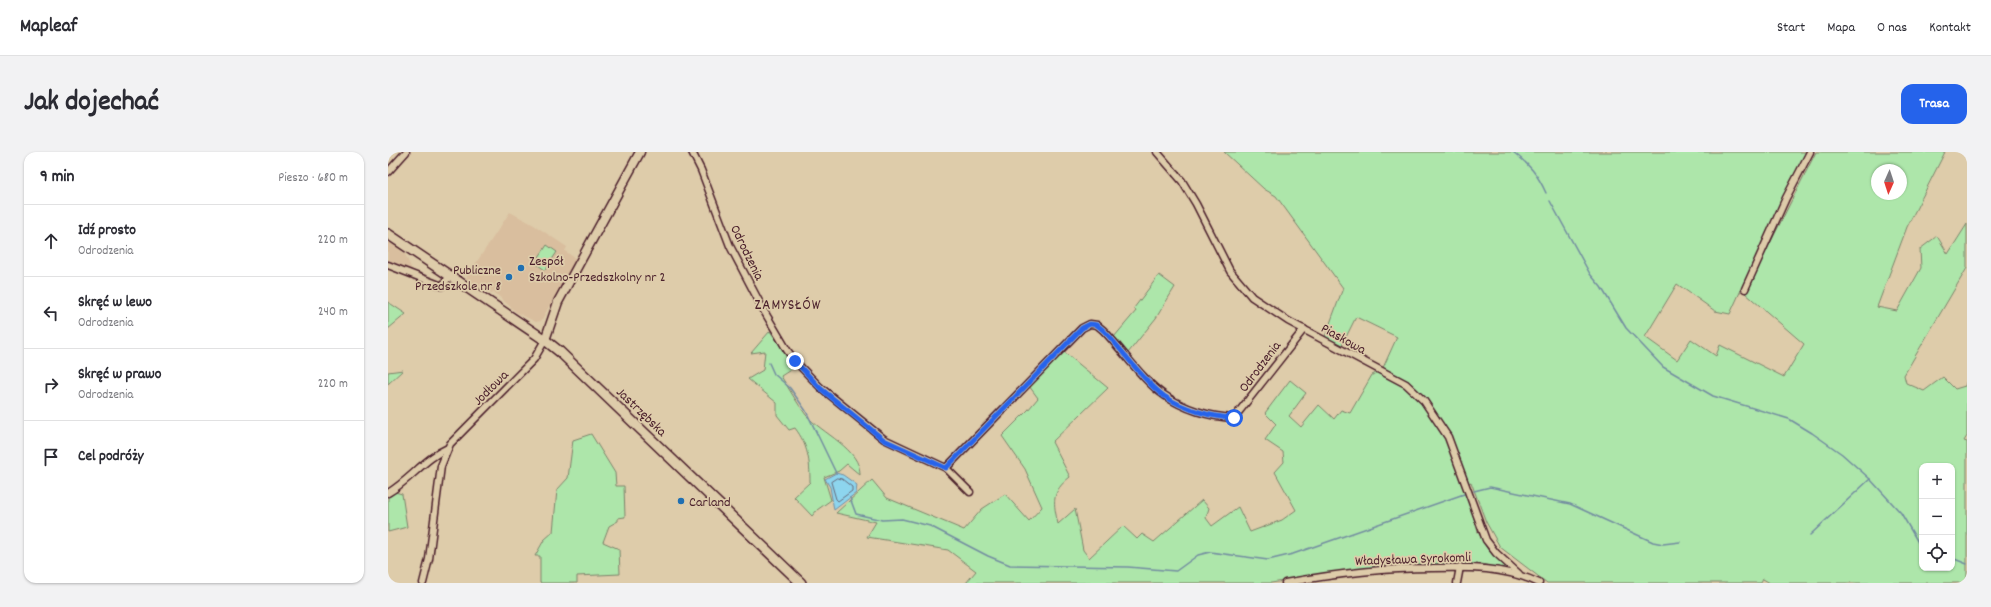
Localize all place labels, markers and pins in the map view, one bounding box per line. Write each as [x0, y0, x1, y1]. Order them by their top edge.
place label: Zespół Szkolno-Przedszkolny nr 2 [529, 252, 666, 288]
place label: Publiczne Przedszkole nr 8 [415, 261, 501, 297]
marker: Zespół Szkolno-Przedszkolny nr 2 [516, 263, 526, 273]
marker: Publiczne Przedszkole nr 8 [504, 272, 514, 282]
place label: Carland [689, 493, 731, 513]
marker: Carland [676, 496, 686, 506]

